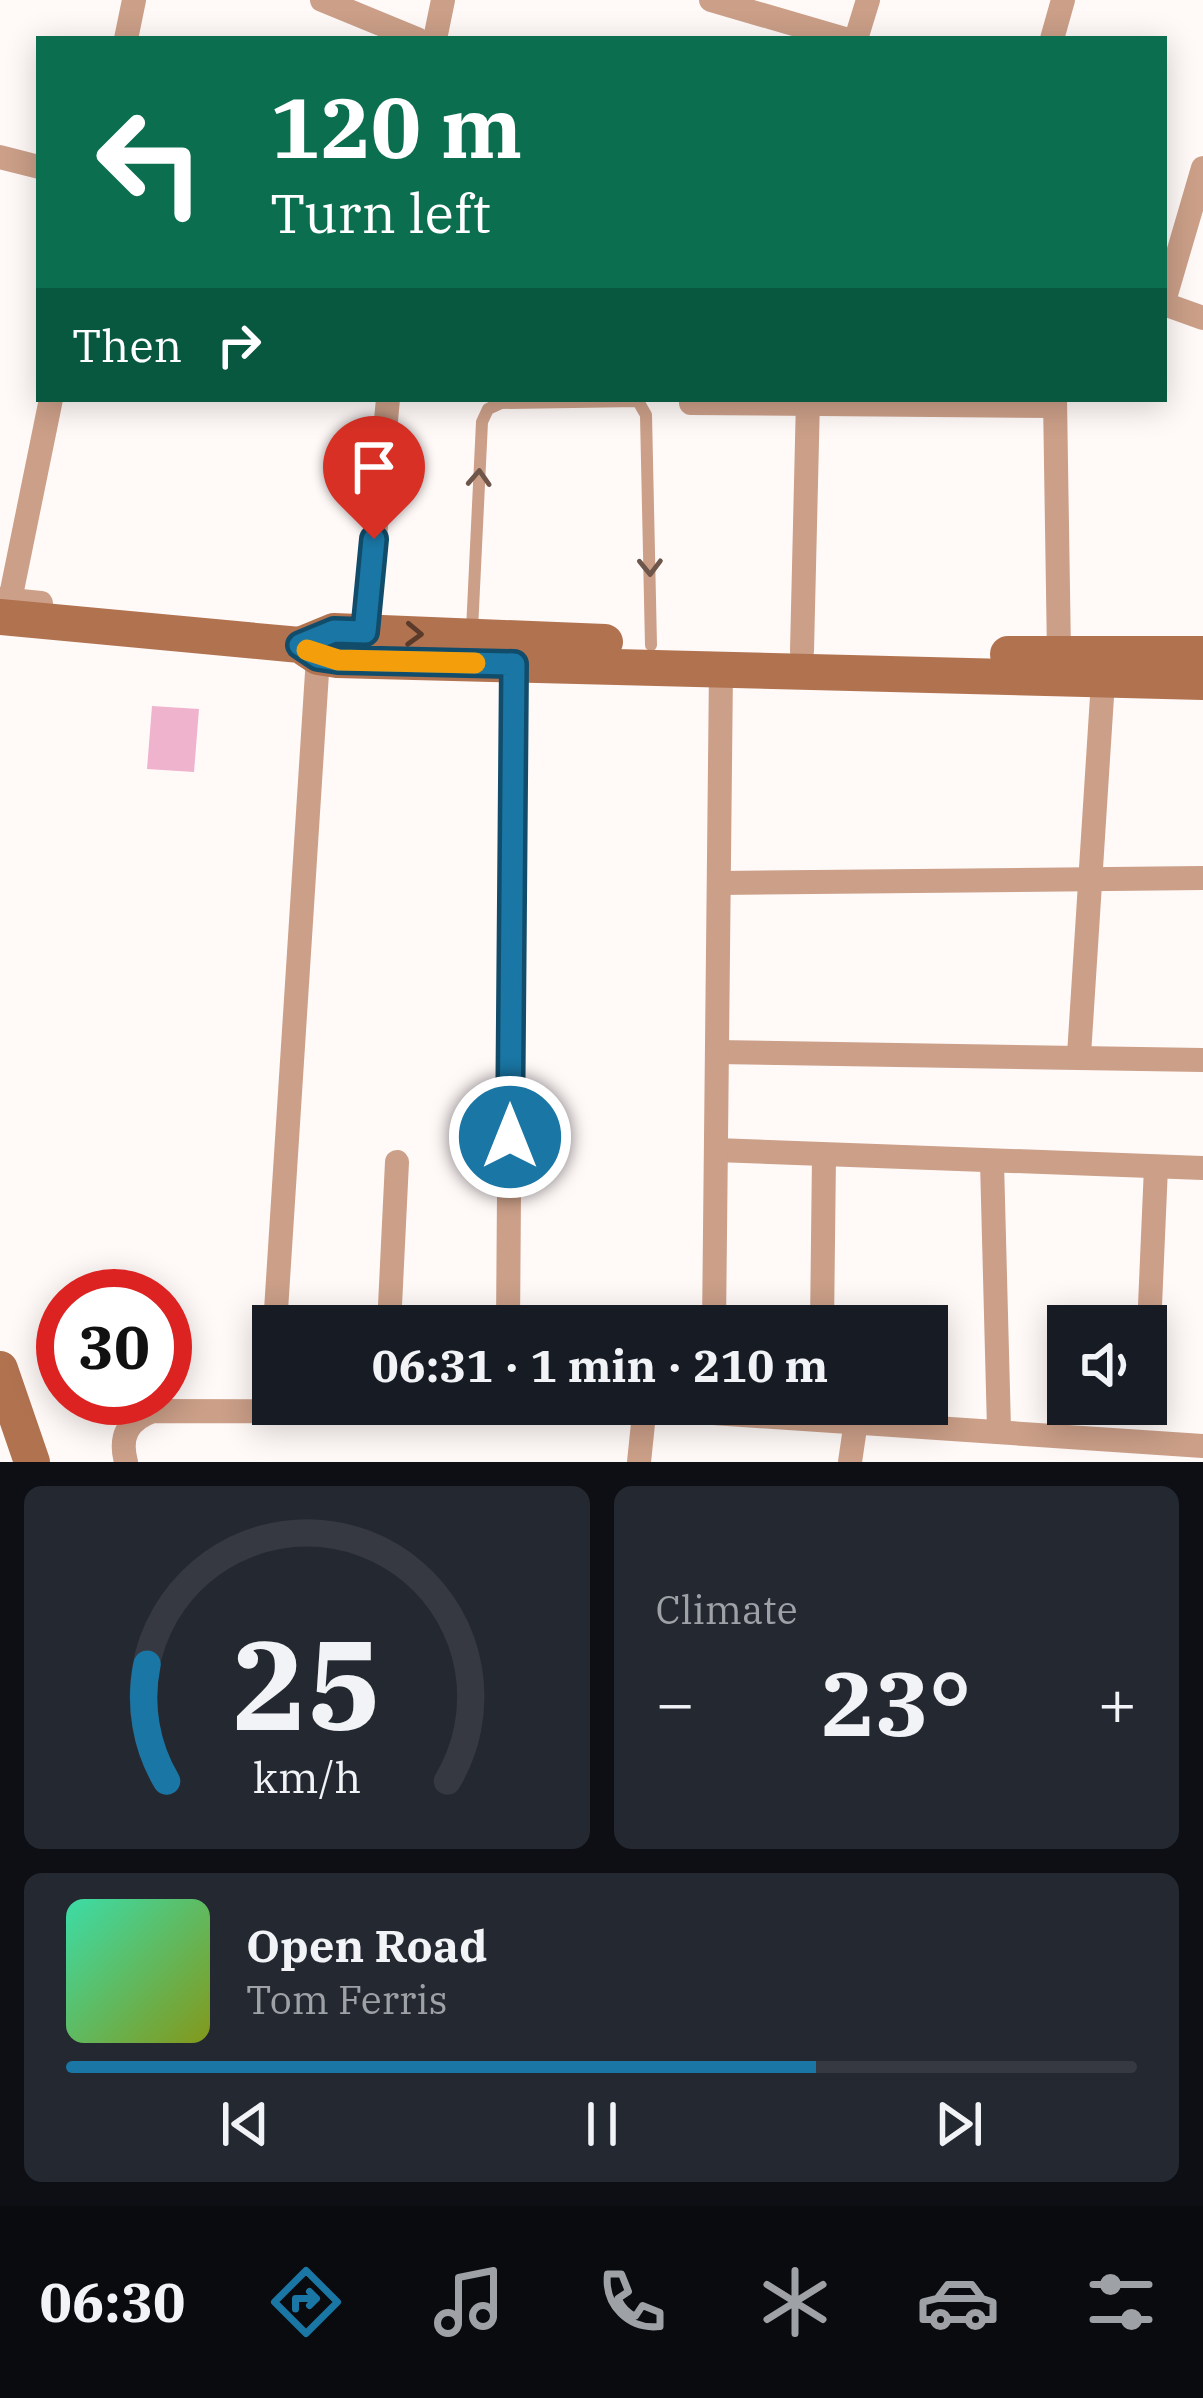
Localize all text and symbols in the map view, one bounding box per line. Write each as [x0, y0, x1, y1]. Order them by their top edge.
text: 120 m [270, 72, 522, 181]
icon: left [72, 84, 228, 240]
text: Turn left [270, 178, 491, 248]
icon: right [206, 312, 272, 378]
text: Then [72, 316, 182, 374]
pin [323, 416, 425, 539]
icon: arrive [341, 434, 407, 500]
one-way arrow [466, 468, 492, 487]
one-way arrow [636, 558, 662, 577]
one-way arrow [405, 621, 424, 647]
position arrow [447, 1074, 573, 1200]
speed limit sign: 30 [36, 1269, 192, 1425]
map controls [1047, 1305, 1167, 1425]
button: sound [1047, 1305, 1167, 1425]
text: 06:31 · 1 min · 210 m [372, 1336, 828, 1394]
text: Climate [656, 1584, 798, 1635]
text: 25 [232, 1602, 382, 1764]
text: 23° [821, 1644, 971, 1761]
text: − [656, 1659, 695, 1745]
text: + [1097, 1659, 1137, 1745]
text: km/h [253, 1748, 361, 1804]
text: Open Road [246, 1916, 487, 1974]
text: Tom Ferris [246, 1974, 448, 2025]
icon: previous [212, 2091, 278, 2157]
icon: pause [569, 2091, 635, 2157]
icon: next [926, 2091, 992, 2157]
icon: directions [264, 2260, 348, 2344]
icon: music [427, 2260, 511, 2344]
icon: phone [590, 2260, 674, 2344]
icon: climate [753, 2260, 837, 2344]
icon: car [916, 2260, 1000, 2344]
icon: filters [1079, 2260, 1163, 2344]
text: 06:30 [40, 2267, 185, 2337]

